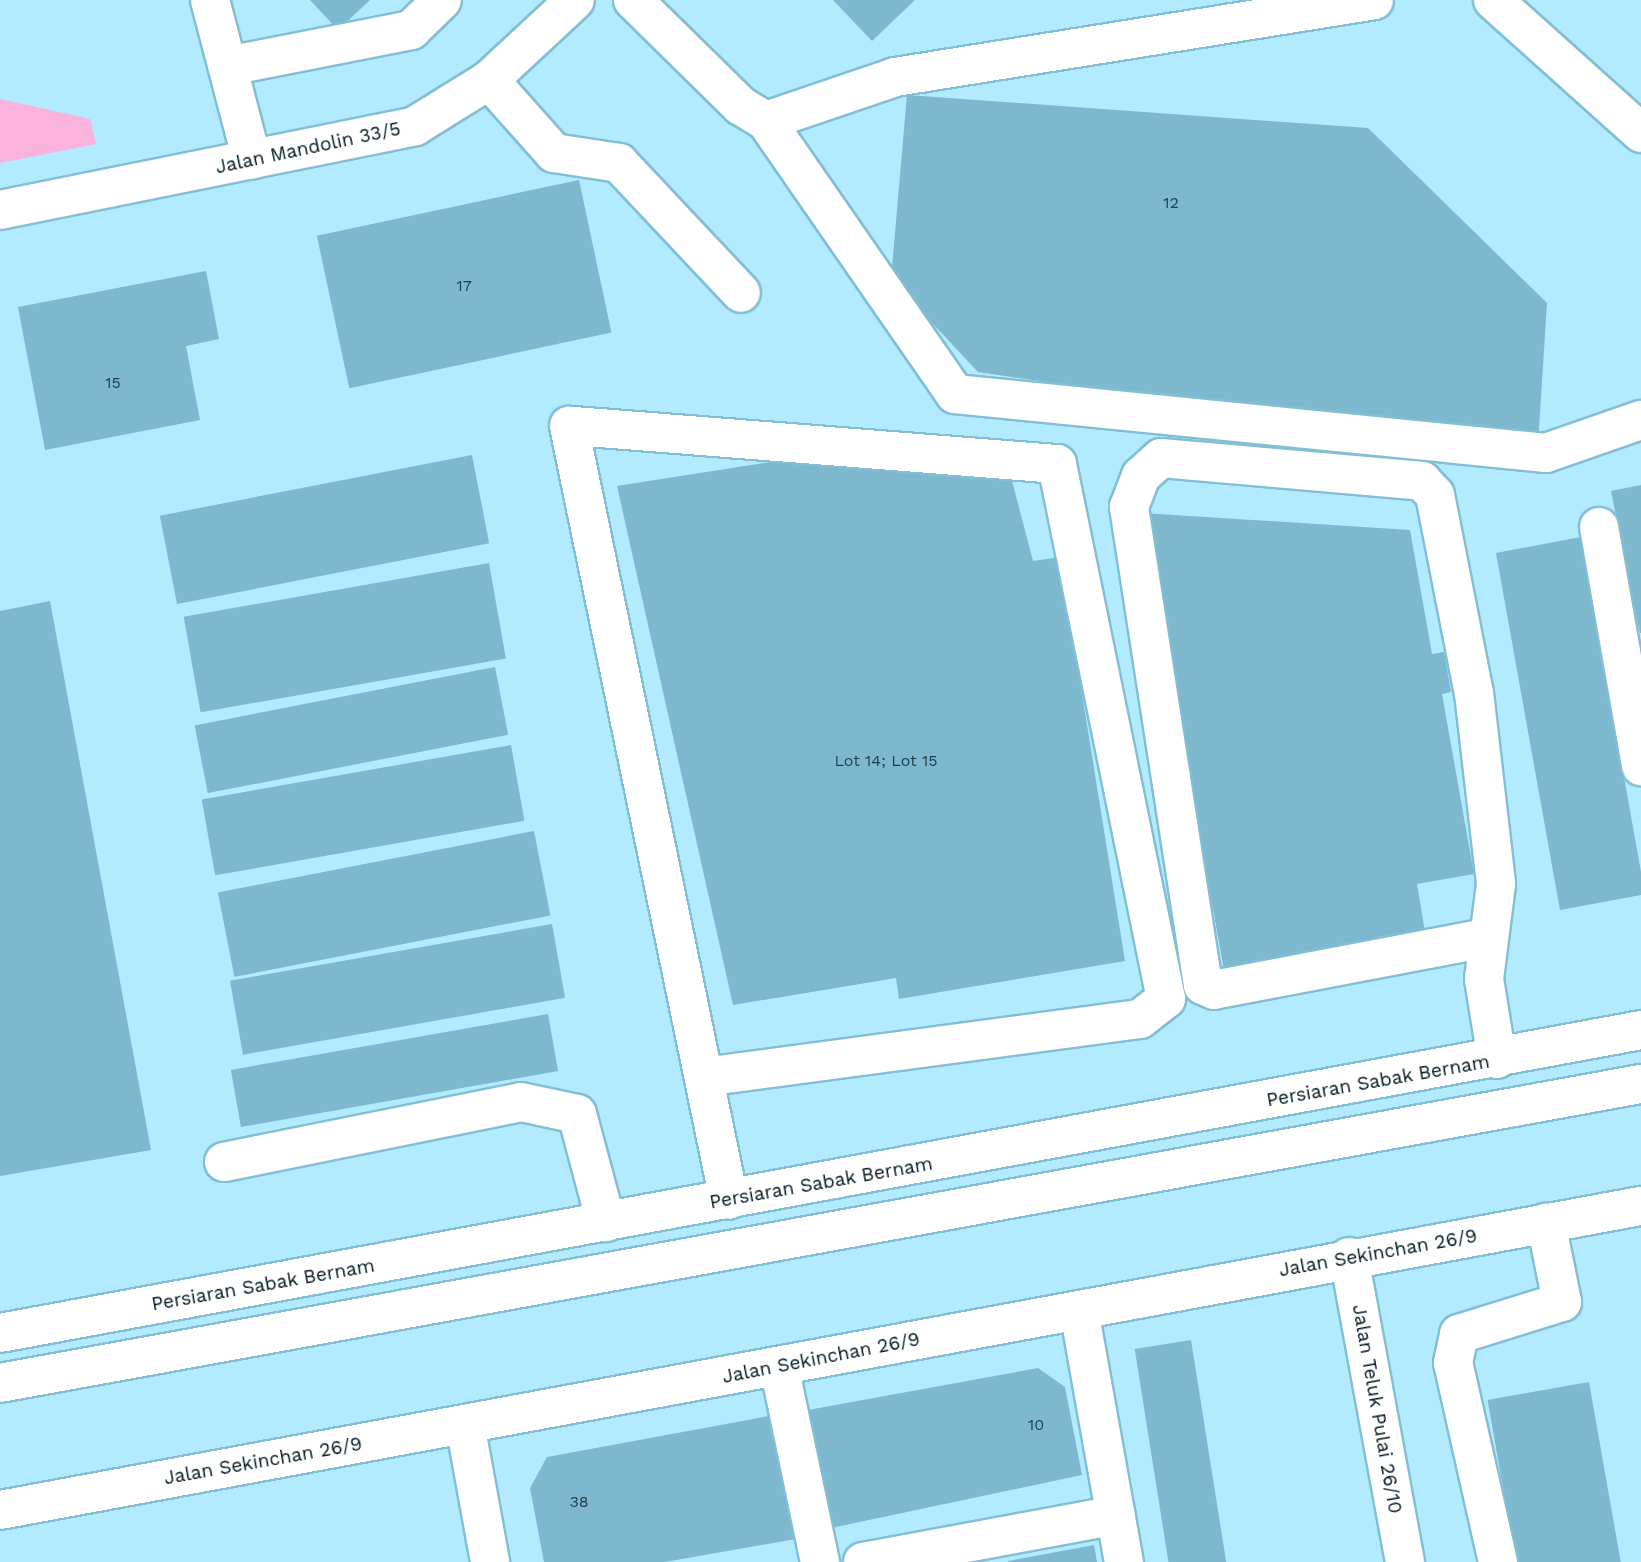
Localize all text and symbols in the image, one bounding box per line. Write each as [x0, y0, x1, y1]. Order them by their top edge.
street label: Jalan Mandolin 33/5 [213, 117, 403, 179]
house number: 12 [1163, 193, 1179, 213]
house number: 17 [456, 276, 472, 296]
house number: 15 [105, 373, 121, 393]
house number: Lot 14; Lot 15 [834, 751, 938, 771]
street label: Persiaran Sabak Bernam [1265, 1050, 1491, 1112]
street label: Persiaran Sabak Bernam [708, 1152, 934, 1214]
street label: Jalan Sekinchan 26/9 [1277, 1224, 1479, 1282]
street label: Persiaran Sabak Bernam [150, 1254, 376, 1316]
street label: Jalan Teluk Pulai 26/10 [1347, 1302, 1407, 1516]
street label: Jalan Sekinchan 26/9 [720, 1328, 922, 1388]
house number: 10 [1028, 1415, 1044, 1435]
street label: Jalan Sekinchan 26/9 [162, 1432, 364, 1490]
house number: 38 [569, 1492, 589, 1512]

